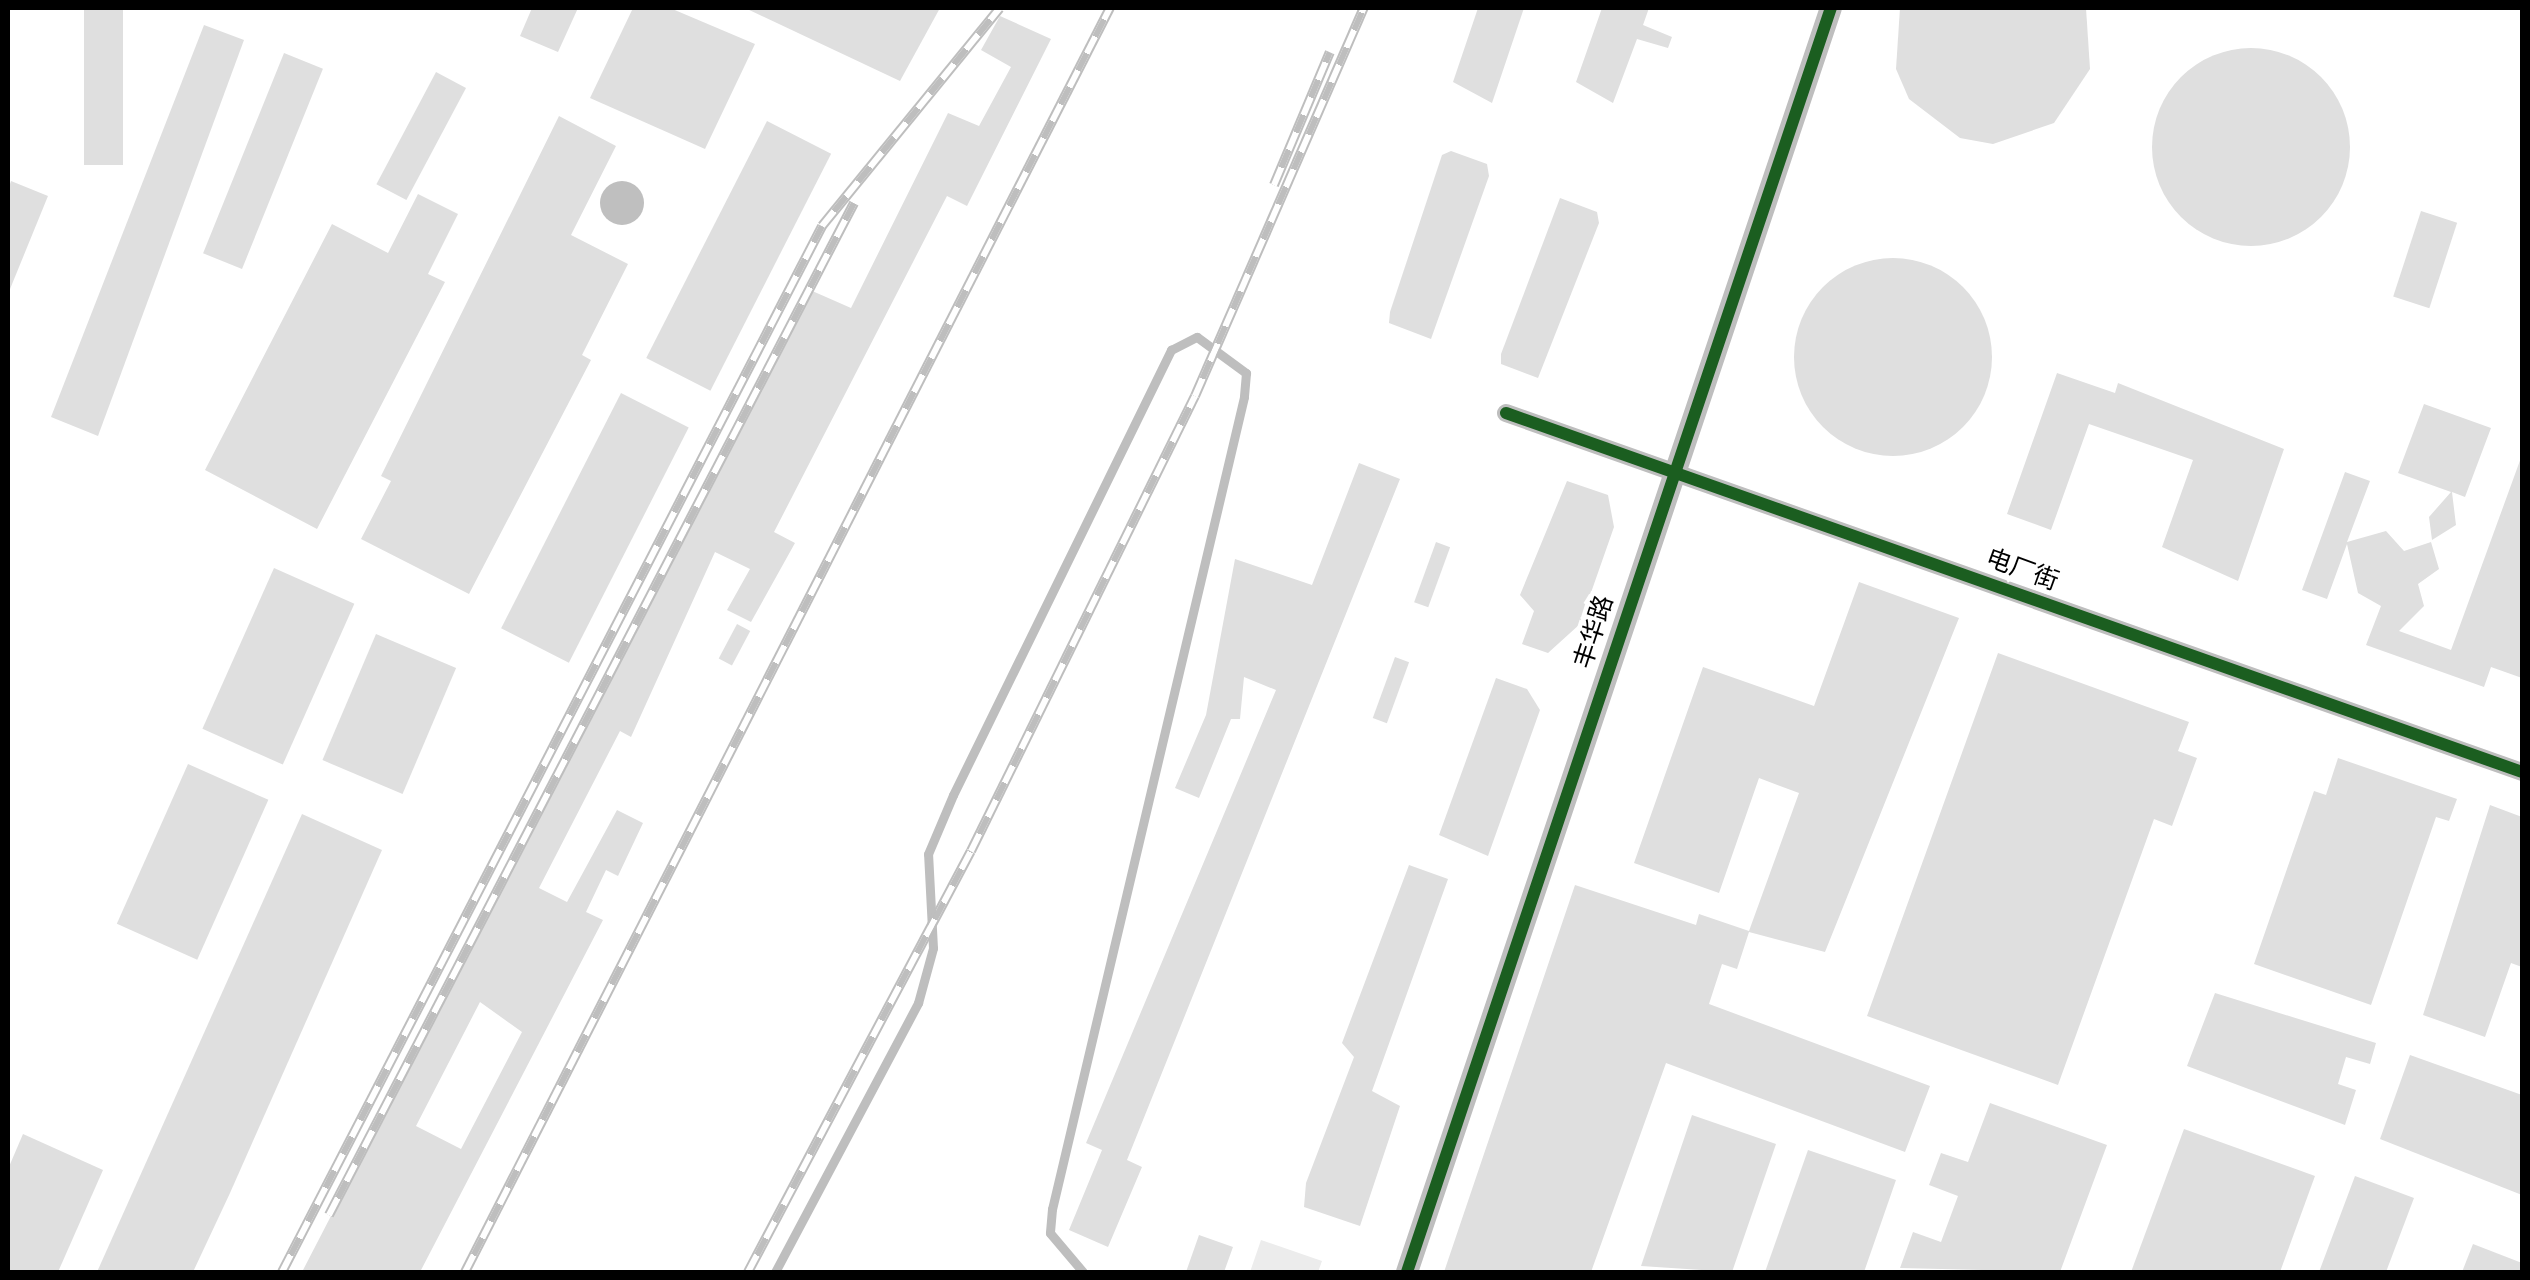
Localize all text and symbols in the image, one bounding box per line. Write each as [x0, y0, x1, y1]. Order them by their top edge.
street label: 电厂街 [1982, 543, 2062, 597]
street label: 丰华路 [1568, 592, 1620, 672]

